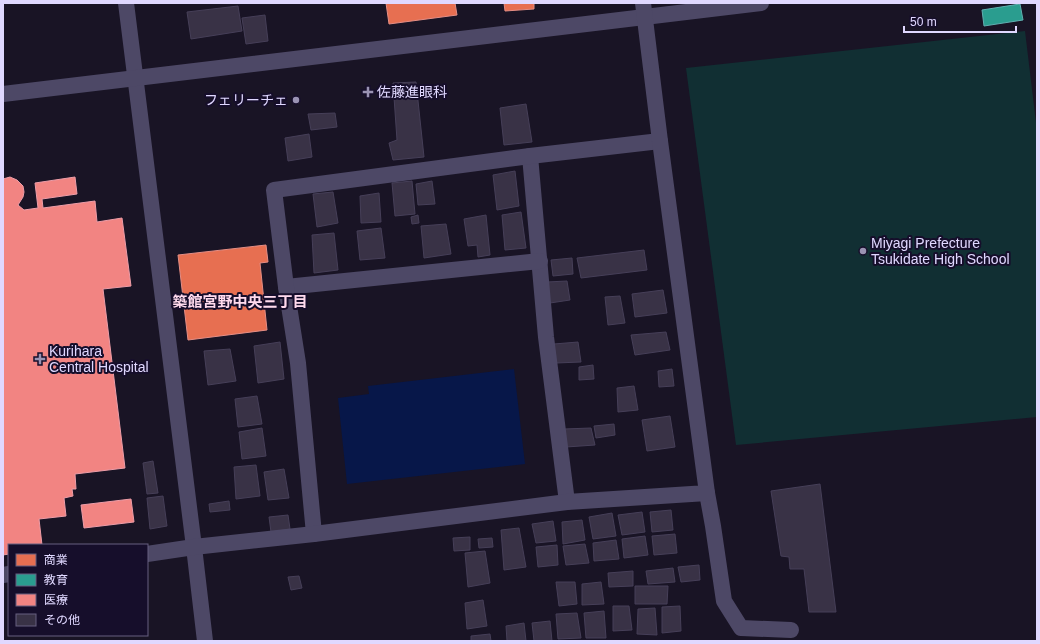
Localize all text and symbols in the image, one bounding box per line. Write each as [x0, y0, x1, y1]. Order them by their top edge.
scale bar [904, 8, 1016, 34]
text: 50 m [910, 15, 937, 29]
place label: 佐藤進眼科 [377, 84, 447, 100]
marker: 佐藤進眼科 [362, 86, 374, 98]
place label: フェリーチェ [204, 92, 288, 108]
marker: フェリーチェ [291, 95, 301, 105]
place label: Miyagi Prefecture Tsukidate High School [871, 235, 1010, 267]
marker: Miyagi Prefecture Tsukidate High School [858, 246, 868, 256]
district label: 築館宮野中央三丁目 [172, 293, 308, 310]
place label: Kurihara Central Hospital [49, 343, 149, 375]
marker: Kurihara Central Hospital [34, 353, 46, 365]
legend [8, 544, 148, 636]
text: 商業 [44, 553, 68, 567]
text: 教育 [44, 573, 68, 587]
text: 医療 [44, 593, 68, 607]
text: その他 [44, 613, 80, 627]

